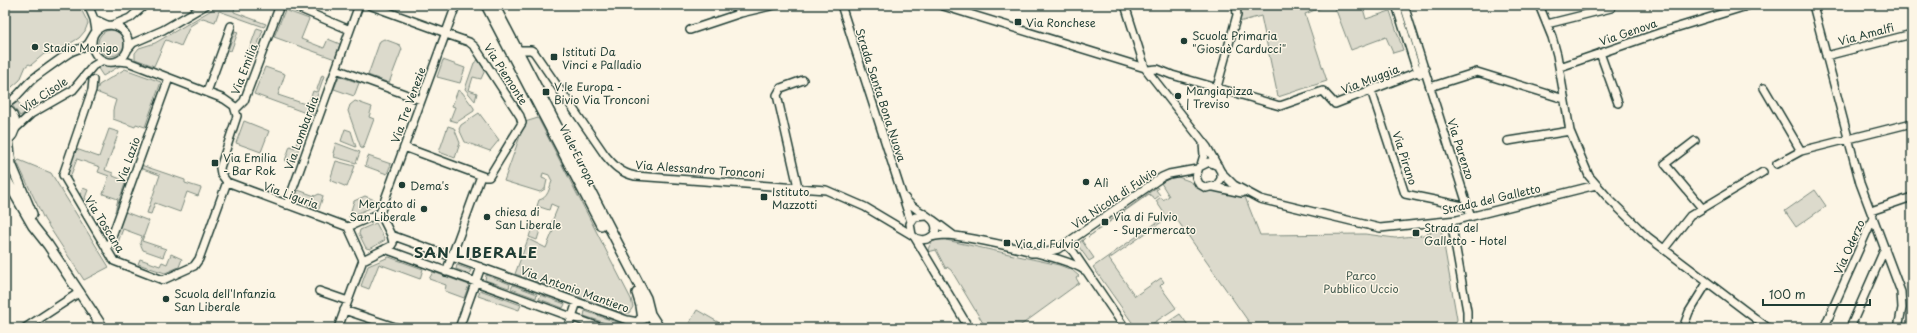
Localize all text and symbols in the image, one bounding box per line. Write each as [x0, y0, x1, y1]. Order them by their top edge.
place label: Via Ronchese [1026, 14, 1096, 31]
street label: Via Genova [1597, 14, 1659, 50]
marker: Via Ronchese [1013, 17, 1023, 27]
street label: Via Amalfi [1836, 18, 1896, 50]
street label: Strada Santa Bona Nuova [851, 26, 911, 164]
place label: Scuola Primaria "Giosuè Carducci" [1192, 27, 1286, 57]
marker: Scuola Primaria "Giosuè Carducci" [1179, 36, 1189, 46]
place label: Stadio Monigo [43, 39, 118, 56]
street label: Via Piemonte [480, 40, 532, 108]
street label: Via Emilia [226, 41, 262, 97]
marker: Stadio Monigo [30, 42, 40, 52]
place label: Istituti Da Vinci e Palladio [562, 43, 642, 73]
marker: Istituti Da Vinci e Palladio [549, 52, 559, 62]
street label: Via Muggia [1338, 60, 1402, 98]
street label: Via Tre Venezie [386, 64, 430, 145]
street label: Via Cisole [17, 72, 71, 116]
place label: V.le Europa - Bivio Via Tronconi [554, 78, 650, 108]
place label: Mangiapizza | Treviso [1186, 82, 1253, 112]
marker: V.le Europa - Bivio Via Tronconi [541, 87, 551, 97]
marker: Mangiapizza | Treviso [1173, 91, 1183, 101]
street label: Via Lombardia [280, 94, 322, 172]
street label: Via Parenzo [1443, 116, 1479, 182]
street label: Viale Europa [555, 121, 601, 189]
street label: Via Pirano [1388, 129, 1422, 187]
street label: Via Lazio [112, 134, 144, 186]
place label: Via Emilia - Bar Rok [223, 149, 277, 179]
street label: Via Alessandro Tronconi [635, 156, 765, 182]
marker: Via Emilia - Bar Rok [210, 158, 220, 168]
street label: Via Nicola di Fulvio [1068, 163, 1160, 233]
place label: Alì [1094, 174, 1109, 191]
street label: Via Liguria [261, 177, 321, 213]
place label: Dema's [410, 177, 449, 194]
marker: Alì [1081, 177, 1091, 187]
street label: Strada del Galletto [1440, 179, 1542, 219]
marker: Dema's [397, 180, 407, 190]
place label: Istituto Mazzotti [772, 183, 817, 213]
street label: Via Toscana [81, 192, 129, 256]
marker: Istituto Mazzotti [759, 192, 769, 202]
place label: Mercato di San Liberale [350, 195, 416, 225]
place label: chiesa di San Liberale [495, 203, 561, 233]
marker: Mercato di San Liberale [419, 204, 429, 214]
place label: Via di Fulvio - Supermercato [1113, 208, 1196, 238]
marker: chiesa di San Liberale [482, 212, 492, 222]
marker: Via di Fulvio - Supermercato [1100, 217, 1110, 227]
street label: Via Oderzo [1829, 217, 1869, 277]
place label: Strada del Galletto - Hotel [1424, 219, 1507, 249]
marker: Strada del Galletto - Hotel [1411, 228, 1421, 238]
place label: Via di Fulvio [1015, 235, 1080, 252]
marker: Via di Fulvio [1002, 238, 1012, 248]
district label: SAN LIBERALE [414, 240, 538, 263]
street label: Via Antonio Mantiero [518, 261, 632, 317]
park label: Parco Pubblico Uccio [1323, 267, 1399, 297]
scale bar [1763, 281, 1870, 307]
place label: Scuola dell'Infanzia San Liberale [174, 285, 276, 315]
text: 100 m [1769, 285, 1806, 303]
marker: Scuola dell'Infanzia San Liberale [161, 294, 171, 304]

